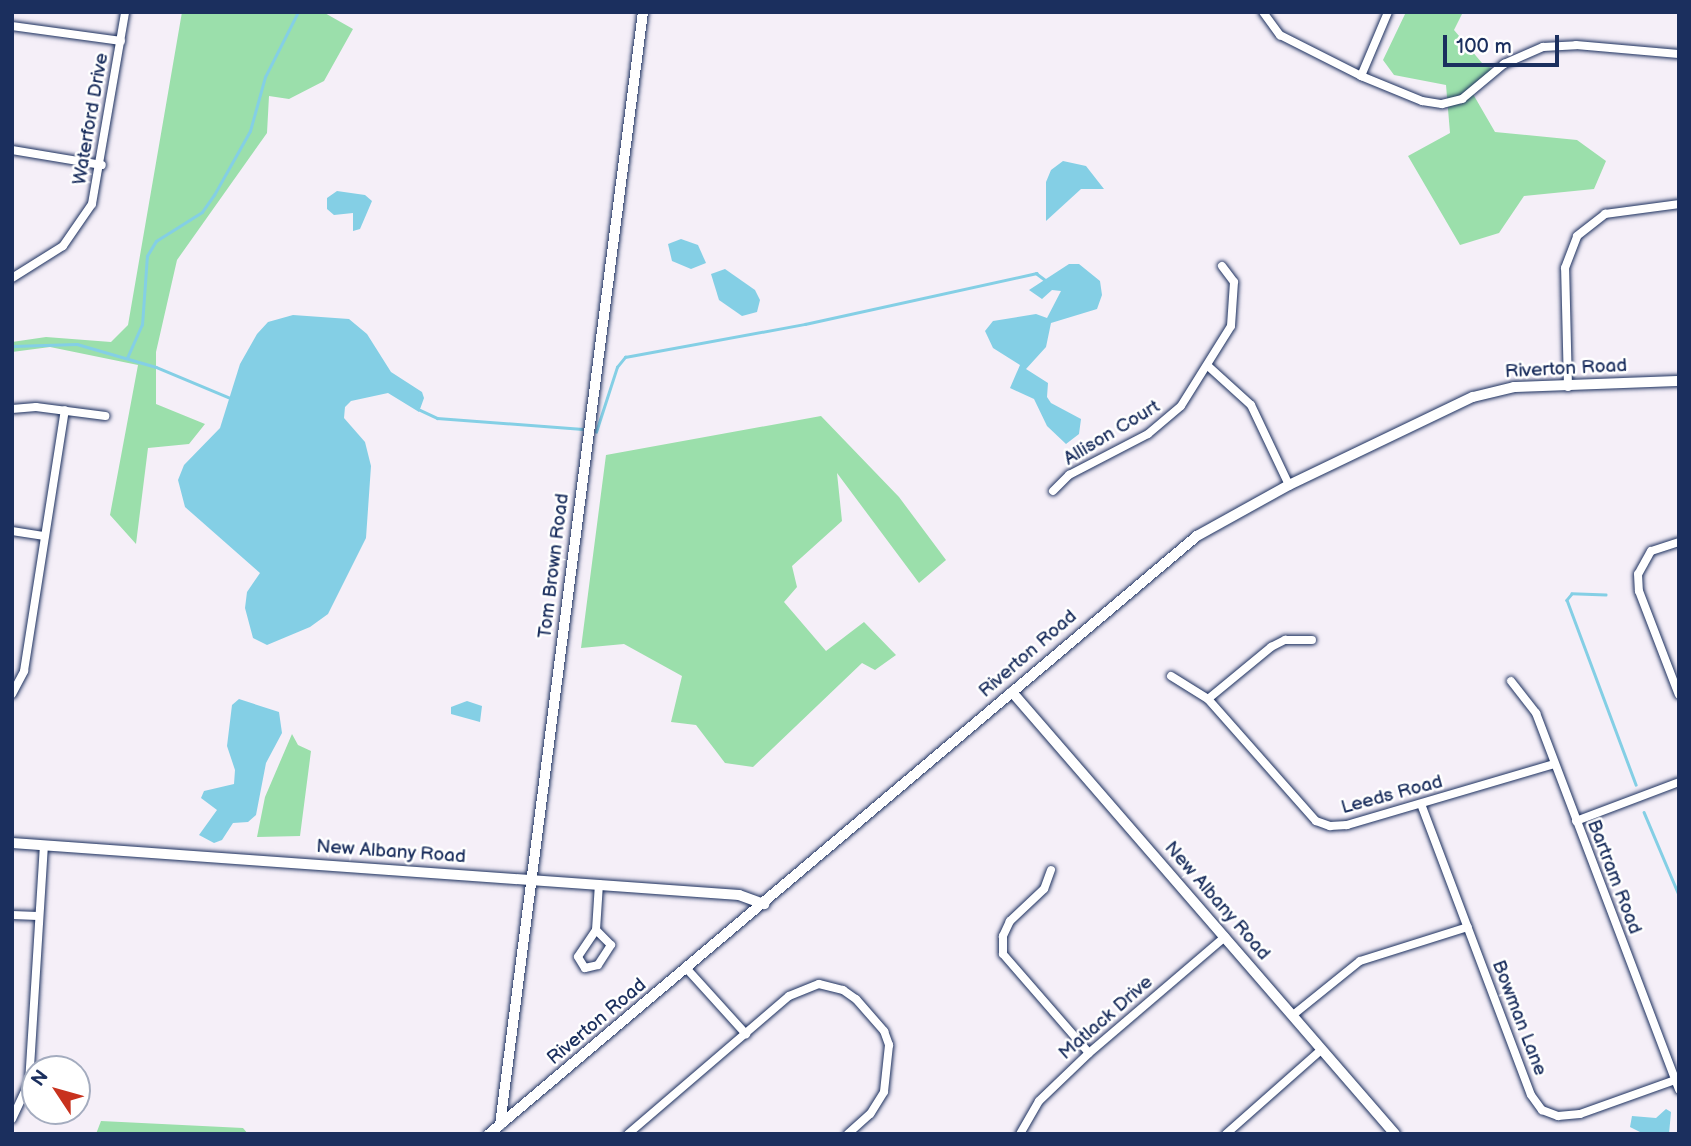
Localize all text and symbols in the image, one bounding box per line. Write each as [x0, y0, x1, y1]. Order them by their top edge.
scale bar [1446, 21, 1562, 65]
text: 100 m [1456, 34, 1512, 59]
street label: Waterford Drive [68, 51, 114, 187]
street label: Riverton Road [1504, 354, 1628, 384]
street label: Allison Court [1060, 395, 1164, 471]
street label: Tom Brown Road [534, 492, 574, 640]
street label: Riverton Road [974, 605, 1082, 703]
street label: Leeds Road [1339, 770, 1445, 820]
street label: Bartram Road [1582, 817, 1646, 937]
street label: New Albany Road [315, 835, 467, 869]
street label: New Albany Road [1159, 837, 1275, 965]
street label: Bowman Lane [1487, 957, 1551, 1079]
street label: Matlack Drive [1054, 971, 1158, 1065]
street label: Riverton Road [543, 974, 651, 1070]
north arrow [21, 1055, 91, 1125]
text: N [27, 1066, 54, 1091]

